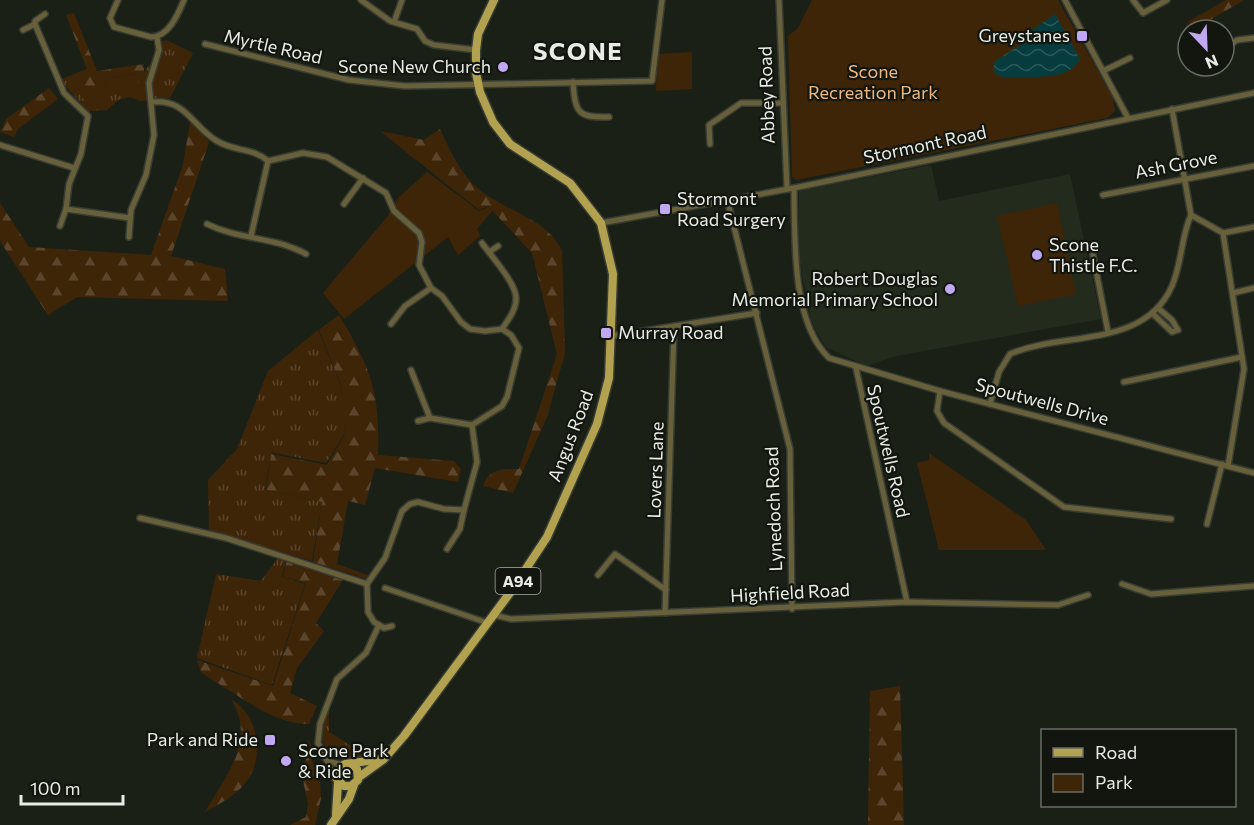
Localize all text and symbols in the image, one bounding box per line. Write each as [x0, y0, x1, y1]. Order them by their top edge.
north arrow [1176, 18, 1236, 78]
street label: Myrtle Road [222, 24, 324, 68]
place label: Greystanes [979, 24, 1070, 46]
marker: Greystanes [1075, 29, 1089, 43]
district label: SCONE [533, 36, 623, 65]
street label: Abbey Road [753, 46, 779, 144]
text: N [1203, 51, 1221, 73]
place label: Scone New Church [338, 55, 491, 77]
marker: Scone New Church [496, 60, 510, 74]
park label: Scone Recreation Park [808, 60, 938, 103]
street label: Stormont Road [861, 120, 988, 168]
street label: Ash Grove [1133, 145, 1219, 183]
place label: Stormont Road Surgery [677, 187, 786, 230]
marker: Stormont Road Surgery [658, 202, 672, 216]
place label: Scone Thistle F.C. [1049, 233, 1138, 276]
marker: Scone Thistle F.C. [1030, 248, 1044, 262]
place label: Robert Douglas Memorial Primary School [732, 267, 938, 310]
marker: Robert Douglas Memorial Primary School [943, 282, 957, 296]
place label: Murray Road [618, 321, 723, 343]
marker: Murray Road [599, 326, 613, 340]
street label: Spoutwells Drive [973, 373, 1111, 429]
street label: Spoutwells Road [863, 382, 915, 519]
street label: Angus Road [543, 387, 598, 484]
street label: Lovers Lane [642, 421, 668, 519]
street label: Lynedoch Road [760, 446, 786, 572]
road number: A94 [496, 568, 540, 594]
street label: Highfield Road [730, 578, 850, 606]
place label: Park and Ride [147, 728, 258, 750]
legend [1041, 729, 1236, 807]
marker: Park and Ride [263, 733, 277, 747]
place label: Scone Park & Ride [298, 739, 389, 782]
text: Road [1095, 741, 1137, 763]
marker: Scone Park & Ride [279, 754, 293, 768]
scale bar [21, 768, 123, 806]
text: Park [1095, 771, 1133, 793]
text: 100 m [30, 777, 80, 799]

